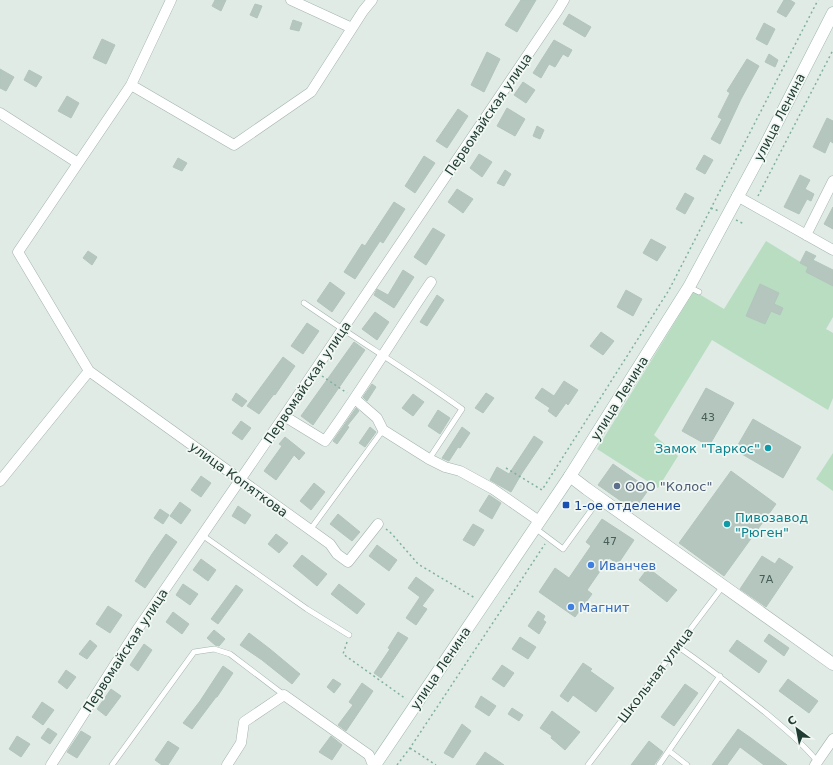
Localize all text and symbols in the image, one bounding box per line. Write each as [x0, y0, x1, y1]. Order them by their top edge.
street label: Первомайская улица [442, 50, 535, 178]
street label: улица Ленина [751, 71, 808, 164]
street label: Первомайская улица [261, 318, 354, 446]
street label: улица Ленина [587, 353, 651, 443]
house number: 43 [701, 411, 715, 424]
street label: улица Копяткова [187, 439, 291, 520]
place label: Замок "Таркос" [655, 441, 760, 456]
marker: Замок "Таркос" [763, 443, 773, 453]
place label: ООО "Колос" [625, 479, 712, 494]
marker: ООО "Колос" [612, 481, 622, 491]
place label: 1-ое отделение [574, 498, 681, 513]
marker: 1-ое отделение [561, 500, 571, 510]
place label: Пивозавод "Рюген" [735, 510, 808, 540]
marker: Пивозавод "Рюген" [722, 519, 732, 529]
house number: 47 [603, 535, 617, 548]
place label: Иванчев [599, 558, 656, 573]
marker: Иванчев [586, 560, 596, 570]
house number: 7А [759, 573, 774, 586]
street label: Первомайская улица [80, 586, 171, 715]
place label: Магнит [579, 600, 630, 615]
marker: Магнит [566, 602, 576, 612]
street label: улица Ленина [407, 624, 474, 713]
street label: Школьная улица [615, 625, 696, 726]
north arrow [777, 709, 817, 749]
text: С [785, 713, 799, 729]

